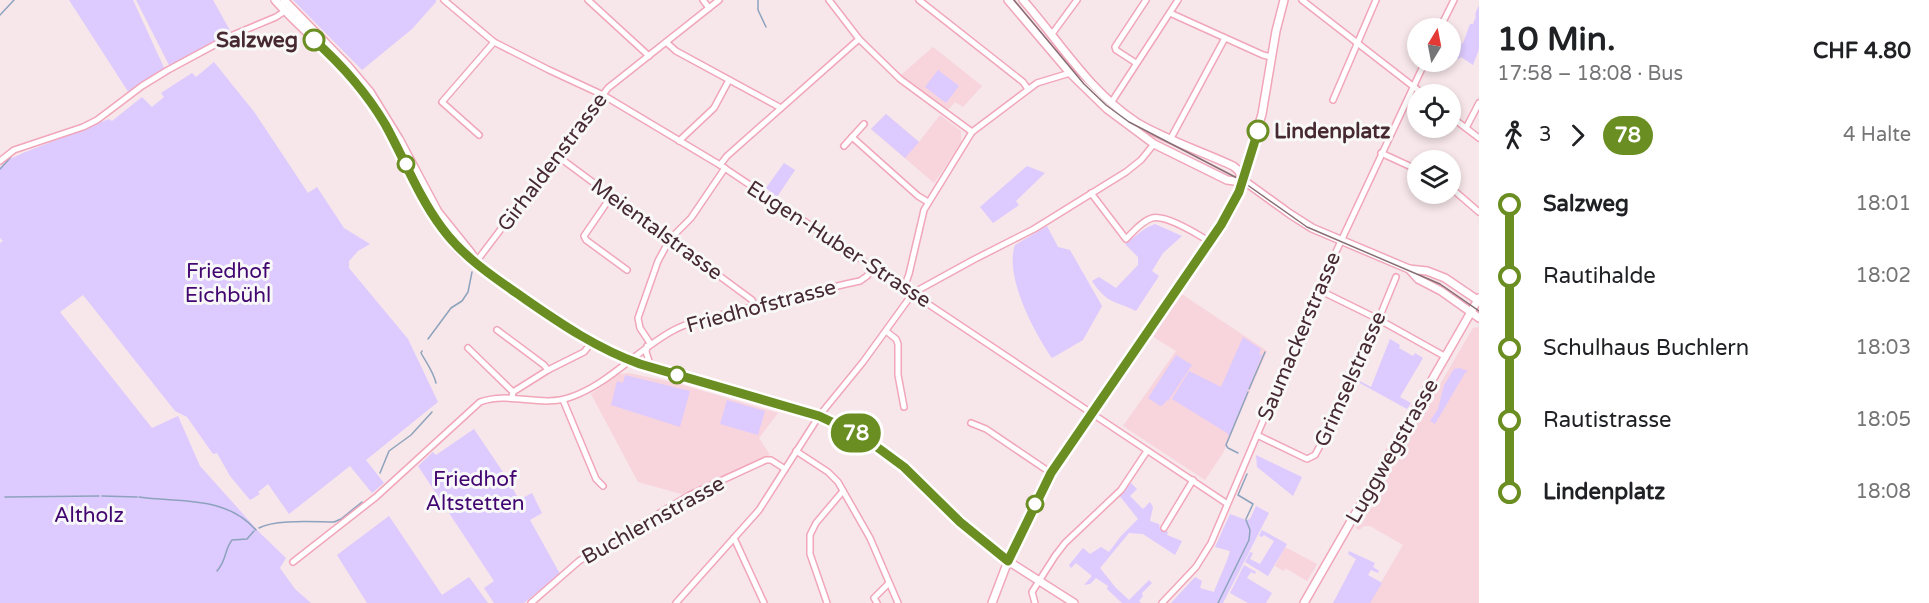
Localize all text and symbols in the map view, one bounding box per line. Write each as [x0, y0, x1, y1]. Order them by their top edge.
north arrow [1407, 18, 1461, 72]
map controls [1407, 18, 1461, 204]
text: 10 Min. [1497, 20, 1615, 59]
place label: Salzweg [216, 28, 298, 53]
marker: Salzweg [303, 29, 325, 51]
text: CHF 4.80 [1813, 38, 1911, 64]
text: 17:58 – 18:08 · Bus [1497, 62, 1683, 86]
button: locate [1407, 84, 1461, 138]
street label: Girhaldenstrasse [492, 88, 613, 236]
place label: Lindenplatz [1274, 119, 1391, 144]
icon: walk [1497, 119, 1530, 152]
icon: forward [1561, 119, 1594, 152]
marker: Lindenplatz [1247, 120, 1269, 142]
text: 3 [1539, 123, 1552, 147]
text: 78 [1615, 123, 1641, 148]
text: 4 Halte [1843, 123, 1911, 147]
button: layers [1407, 150, 1461, 204]
unlabelled marker [397, 155, 415, 173]
street label: Meientalstrasse [586, 173, 727, 286]
street label: Eugen-Huber-Strasse [742, 176, 936, 313]
text: Salzweg [1543, 191, 1629, 217]
text: 18:01 [1856, 192, 1911, 216]
street label: Saumackerstrasse [1253, 248, 1346, 424]
park label: Friedhof Eichbühl [185, 259, 271, 308]
text: Rautihalde [1543, 263, 1656, 289]
text: 18:02 [1856, 264, 1911, 288]
street label: Friedhofstrasse [684, 274, 839, 338]
street label: Grimselstrasse [1309, 308, 1392, 451]
text: Schulhaus Buchlern [1543, 335, 1749, 361]
text: 18:03 [1856, 336, 1911, 360]
unlabelled marker [668, 366, 686, 384]
street label: Luggwegstrasse [1341, 374, 1444, 528]
text: Rautistrasse [1543, 407, 1671, 433]
text: 18:05 [1856, 408, 1911, 432]
line badge: 78 [829, 414, 883, 452]
text: 78 [843, 421, 869, 446]
park label: Friedhof Altstetten [425, 467, 525, 516]
street label: Buchlernstrasse [578, 471, 729, 570]
text: Lindenplatz [1543, 479, 1665, 505]
text: 18:08 [1856, 480, 1911, 504]
unlabelled marker [1026, 495, 1044, 513]
park label: Altholz [54, 503, 124, 528]

